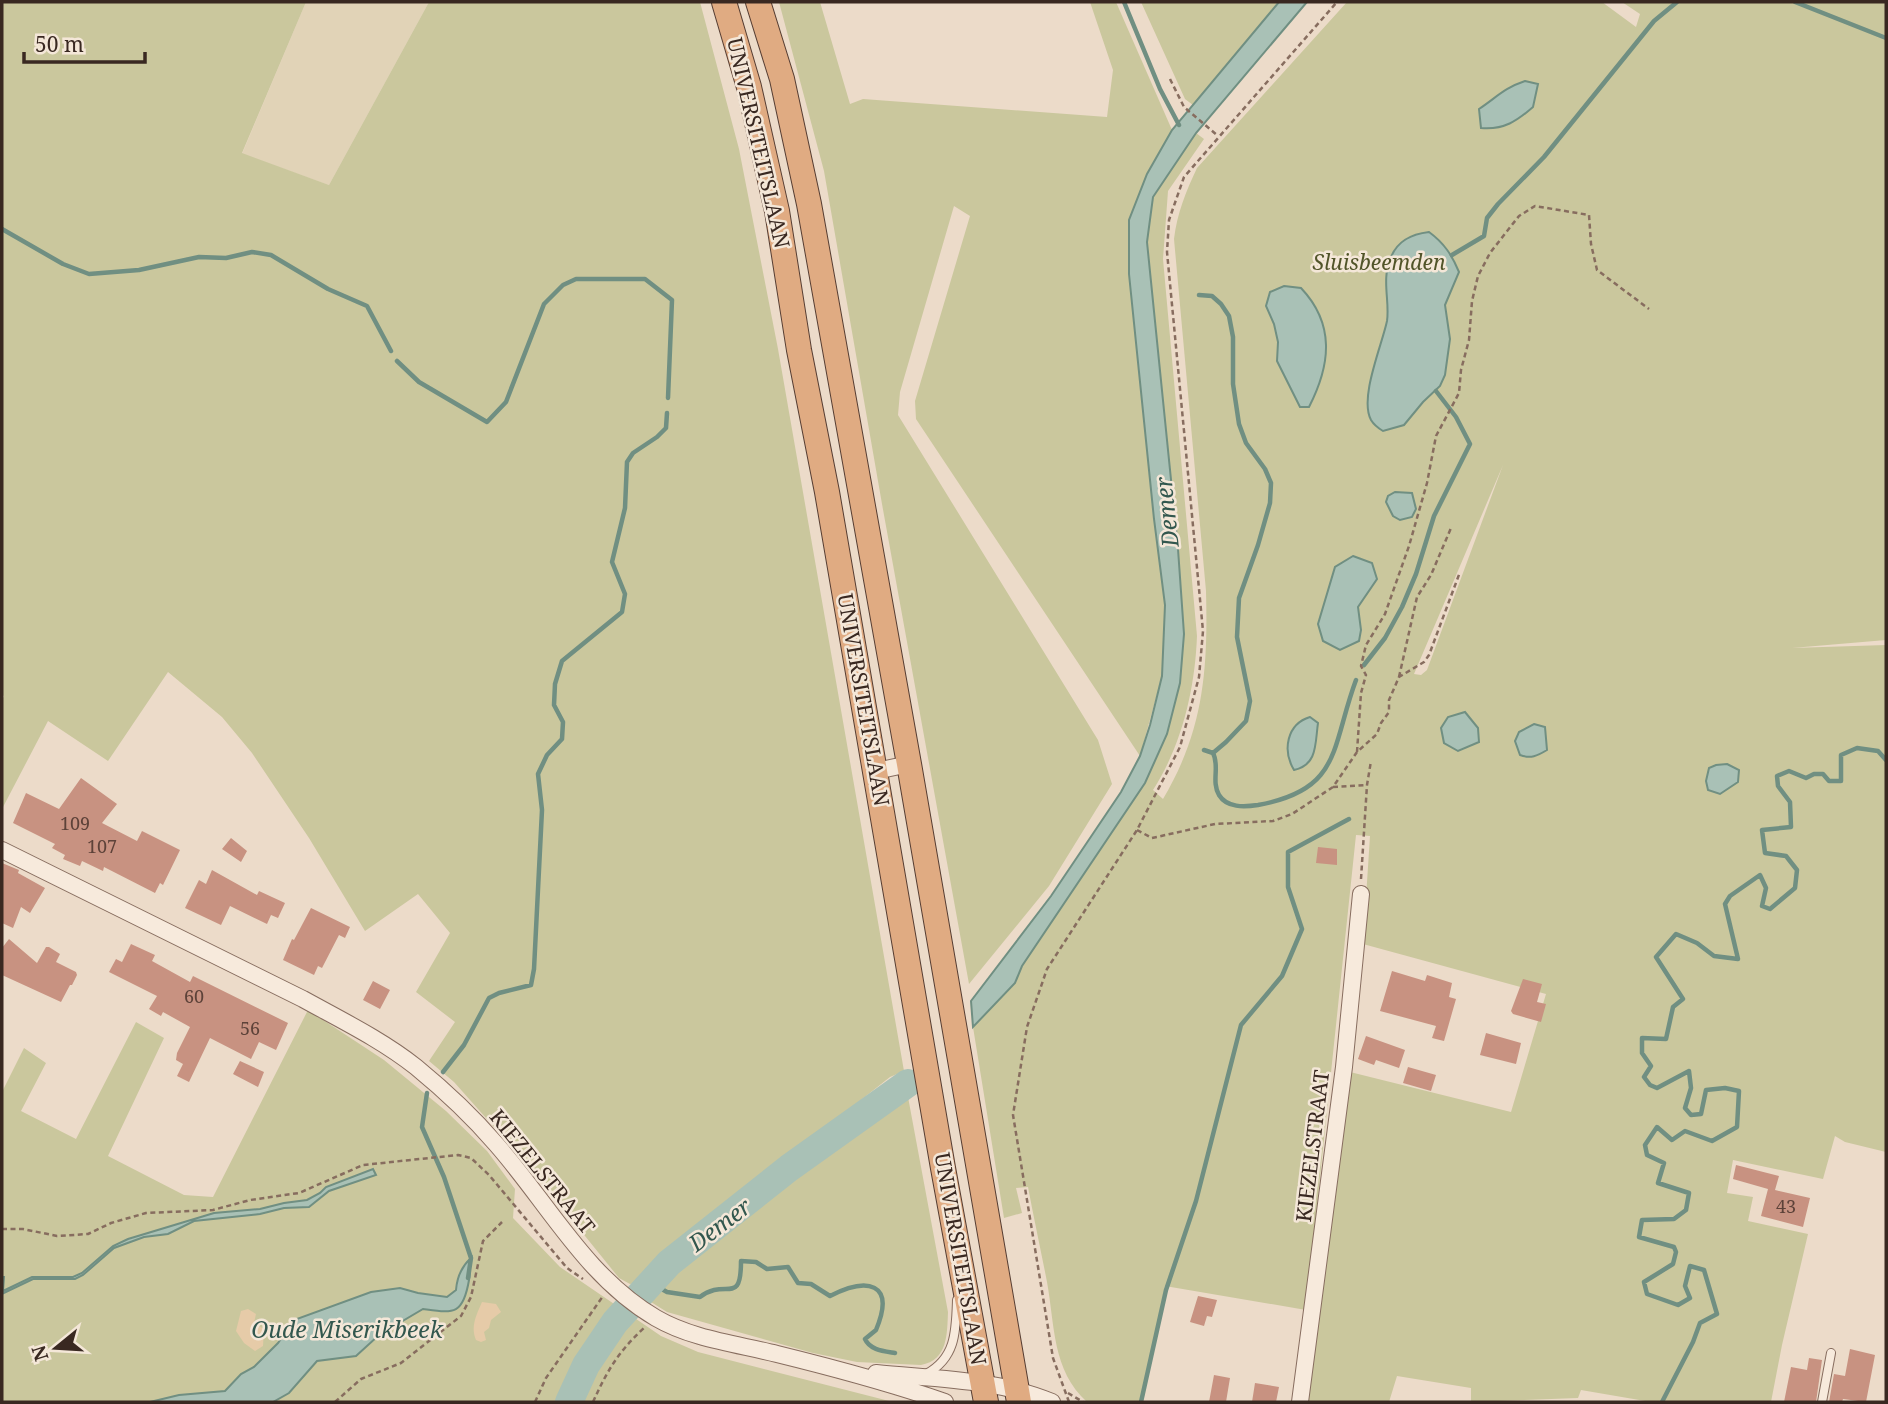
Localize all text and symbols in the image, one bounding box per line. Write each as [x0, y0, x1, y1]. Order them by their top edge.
scale bar [24, 21, 145, 65]
text: 50 m [35, 30, 84, 58]
street label: UNIVERSITEITSLAAN [721, 35, 797, 251]
park label: Sluisbeemden [1313, 248, 1446, 276]
water label: Demer [1146, 475, 1186, 550]
street label: UNIVERSITEITSLAAN [831, 591, 896, 808]
house number: 109 [60, 811, 90, 835]
house number: 107 [87, 834, 117, 858]
house number: 60 [184, 984, 204, 1008]
house number: 56 [240, 1016, 260, 1040]
street label: KIEZELSTRAAT [1289, 1068, 1335, 1223]
street label: KIEZELSTRAAT [484, 1103, 602, 1240]
street label: UNIVERSITEITSLAAN [928, 1150, 993, 1367]
water label: Demer [681, 1190, 757, 1259]
house number: 43 [1776, 1194, 1796, 1218]
north arrow [21, 1313, 91, 1383]
water label: Oude Miserikbeek [251, 1313, 444, 1345]
text: N [25, 1342, 55, 1364]

